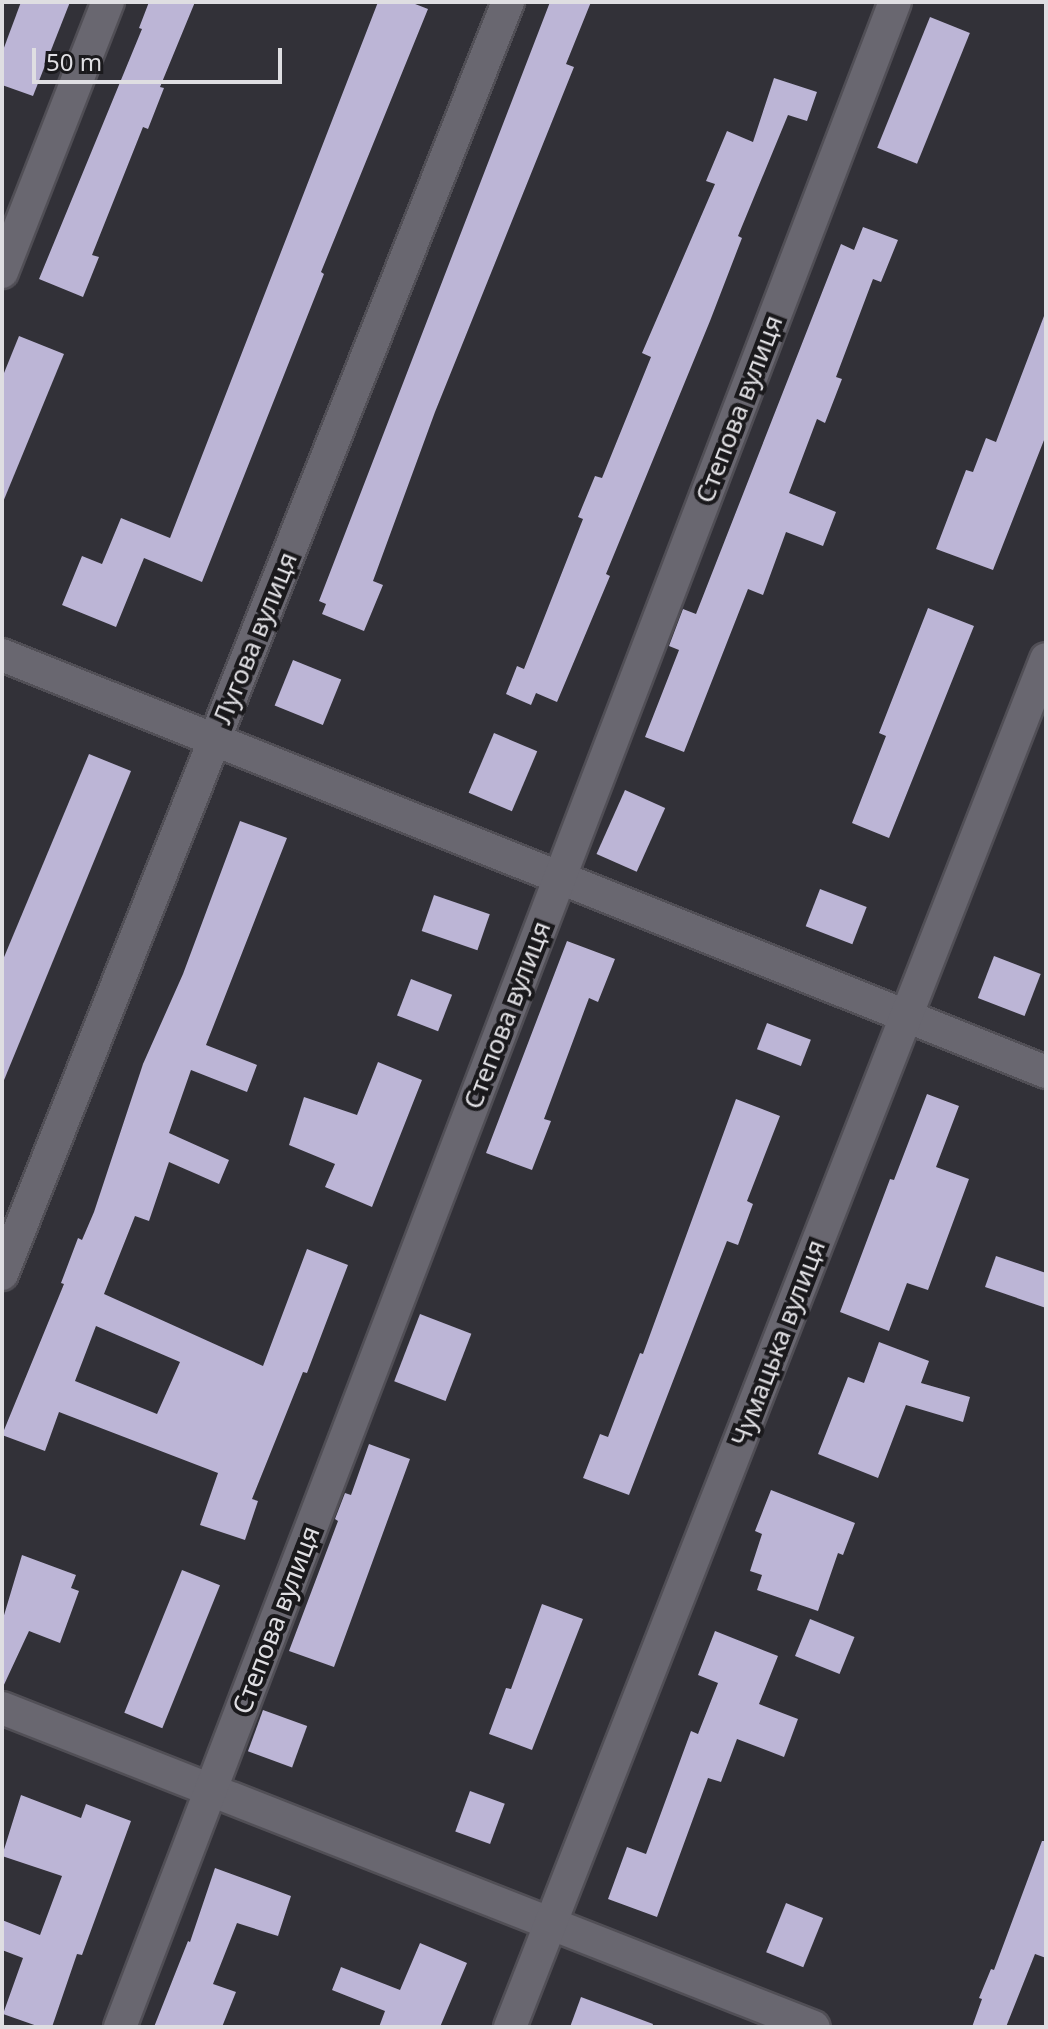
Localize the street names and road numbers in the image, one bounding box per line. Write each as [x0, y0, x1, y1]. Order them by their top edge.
street label: Степова вулиця [689, 311, 789, 507]
street label: Лугова вулиця [206, 548, 304, 728]
street label: Степова вулиця [457, 917, 557, 1113]
street label: Чумацька вулиця [724, 1235, 832, 1451]
street label: Степова вулиця [226, 1522, 326, 1718]

